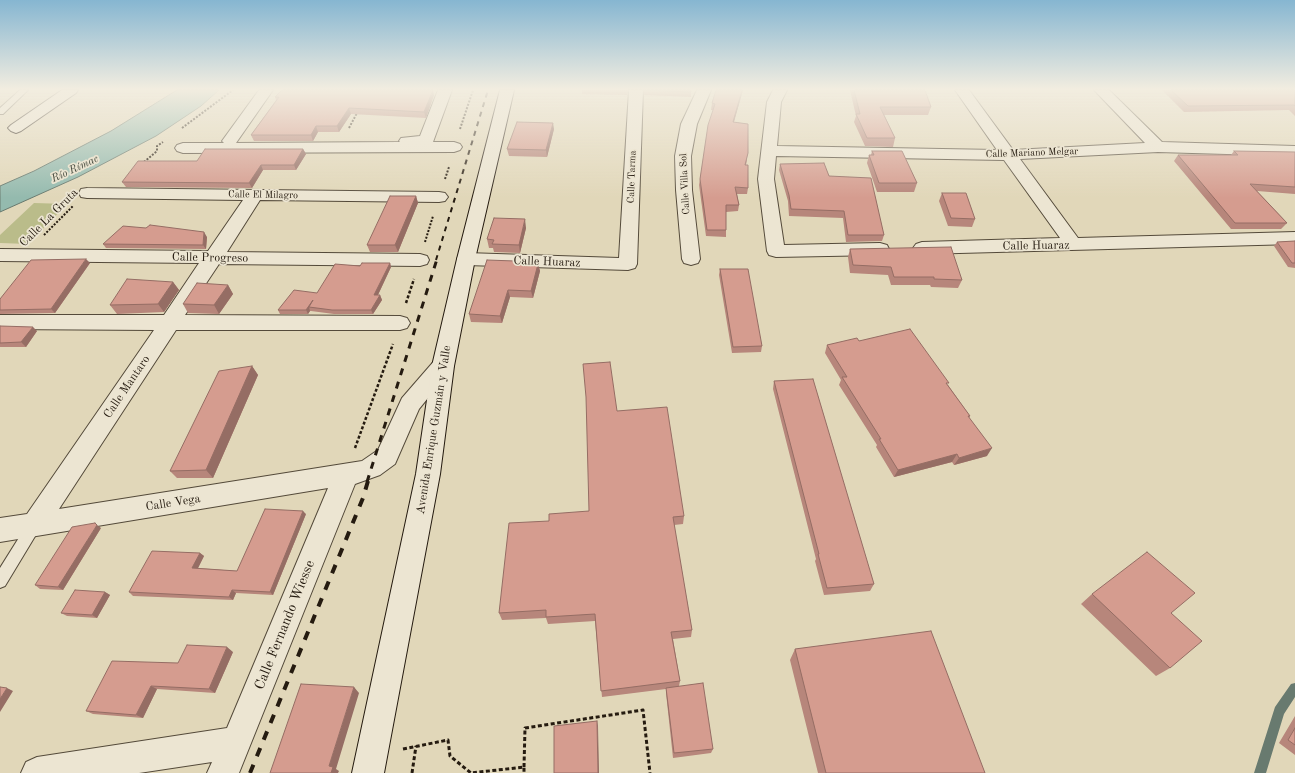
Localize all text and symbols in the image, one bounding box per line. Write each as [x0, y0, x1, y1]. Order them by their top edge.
street label: Calle Mariano Melgar [985, 145, 1079, 161]
street label: Calle Tarma [625, 150, 639, 204]
water label: Río Rímac [49, 152, 101, 186]
street label: Calle Villa Sol [677, 153, 693, 215]
street label: Calle La Gruta [17, 186, 81, 250]
street label: Calle El Milagro [228, 188, 298, 202]
street label: Calle Huaraz [1002, 238, 1070, 254]
street label: Calle Progreso [172, 250, 248, 266]
street label: Calle Huaraz [513, 254, 581, 270]
street label: Avenida Enrique Guzmán y Valle [414, 345, 454, 515]
street label: Calle Mantaro [101, 353, 153, 421]
street label: Calle Vega [145, 492, 201, 514]
street label: Calle Fernando Wiesse [251, 558, 319, 692]

